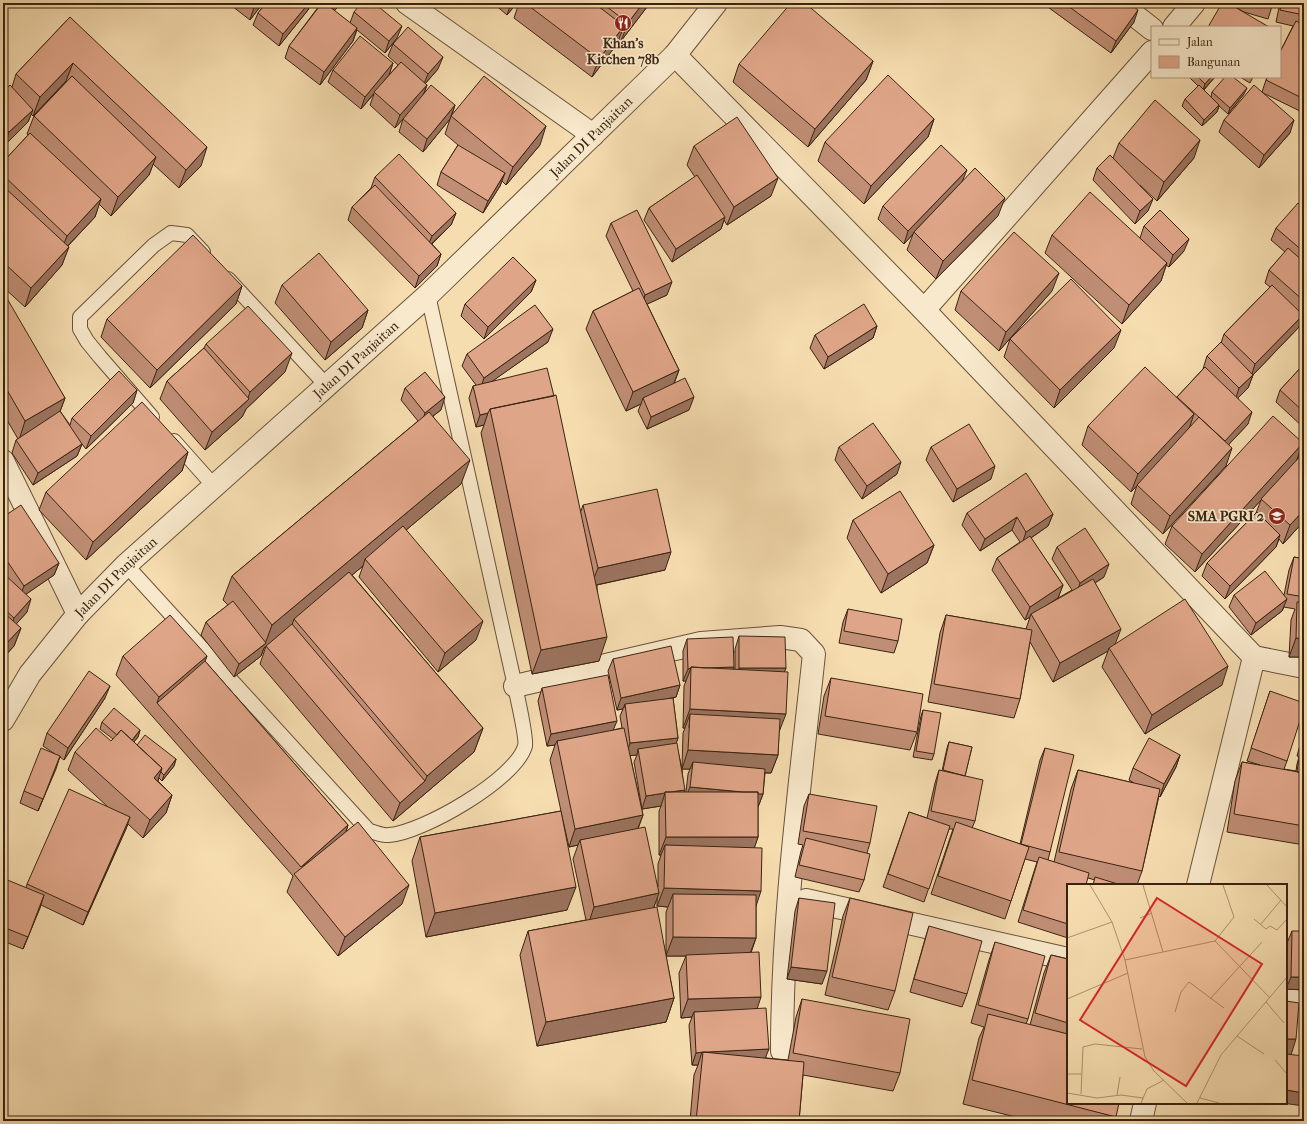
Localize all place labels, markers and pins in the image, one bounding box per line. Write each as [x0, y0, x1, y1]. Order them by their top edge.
restaurant icon: Khan's Kitchen 78b [613, 13, 633, 33]
place label: Khan's Kitchen 78b [587, 35, 660, 68]
school or university icon: SMA PGRI 2 [1267, 506, 1287, 526]
place label: SMA PGRI 2 [1188, 508, 1264, 525]

